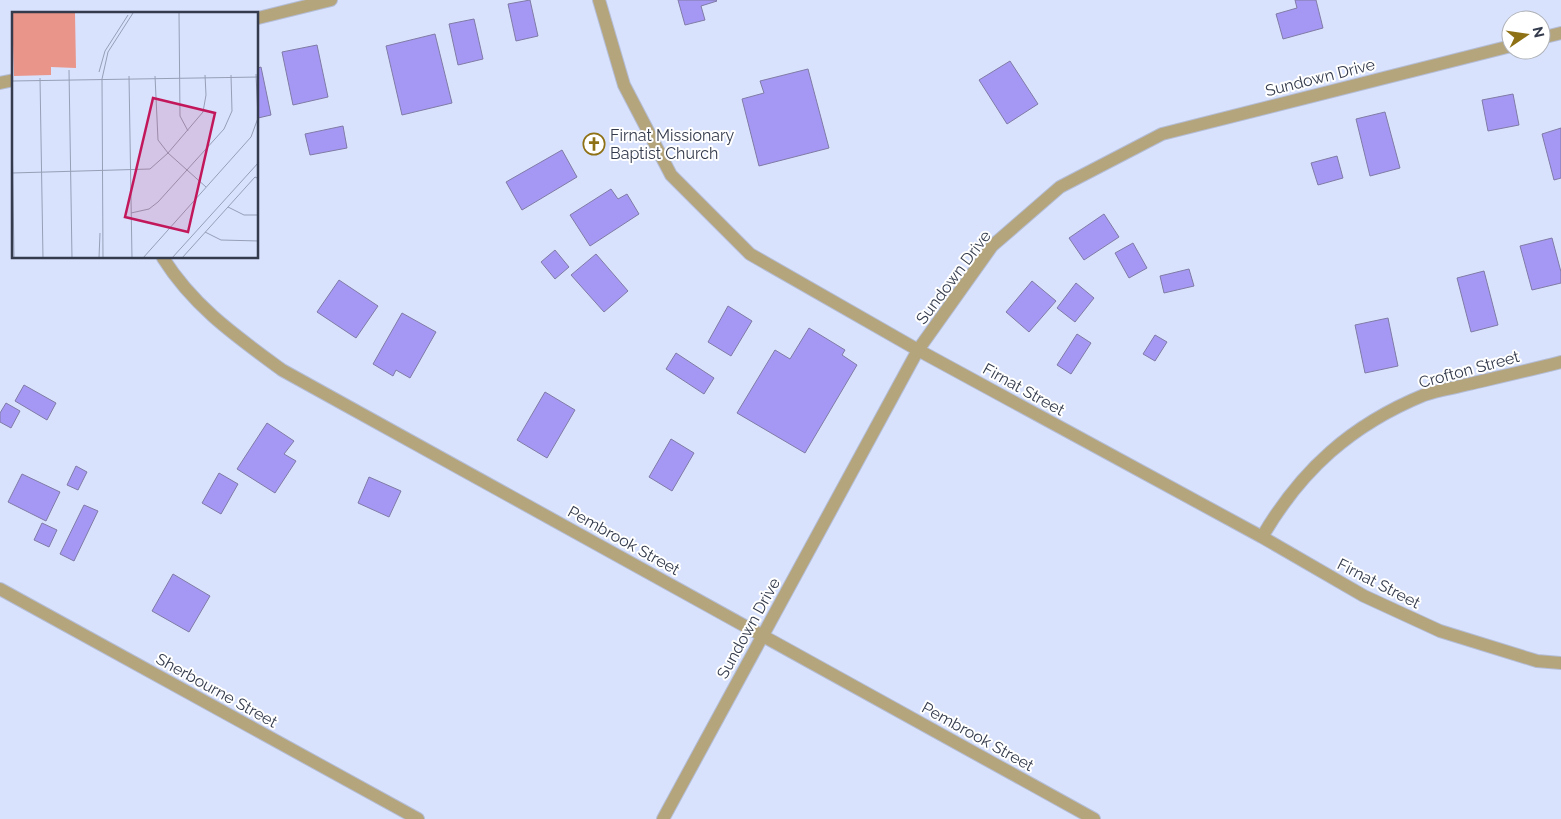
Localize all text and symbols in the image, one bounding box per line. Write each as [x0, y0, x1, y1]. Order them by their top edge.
north arrow [1501, 10, 1551, 60]
inset map [12, 12, 259, 259]
text: N [1530, 25, 1548, 39]
street label: Sundown Drive [1263, 55, 1377, 100]
place label: Firnat Missionary Baptist Church [610, 126, 735, 163]
church icon: Firnat Missionary Baptist Church [582, 132, 606, 156]
street label: Sundown Drive [912, 227, 995, 328]
street label: Crofton Street [1417, 347, 1522, 392]
street label: Firnat Street [980, 359, 1068, 420]
street label: Pembrook Street [564, 502, 684, 579]
street label: Firnat Street [1334, 554, 1424, 613]
street label: Sundown Drive [713, 575, 784, 682]
street label: Sherbourne Street [153, 649, 281, 732]
street label: Pembrook Street [918, 698, 1038, 775]

